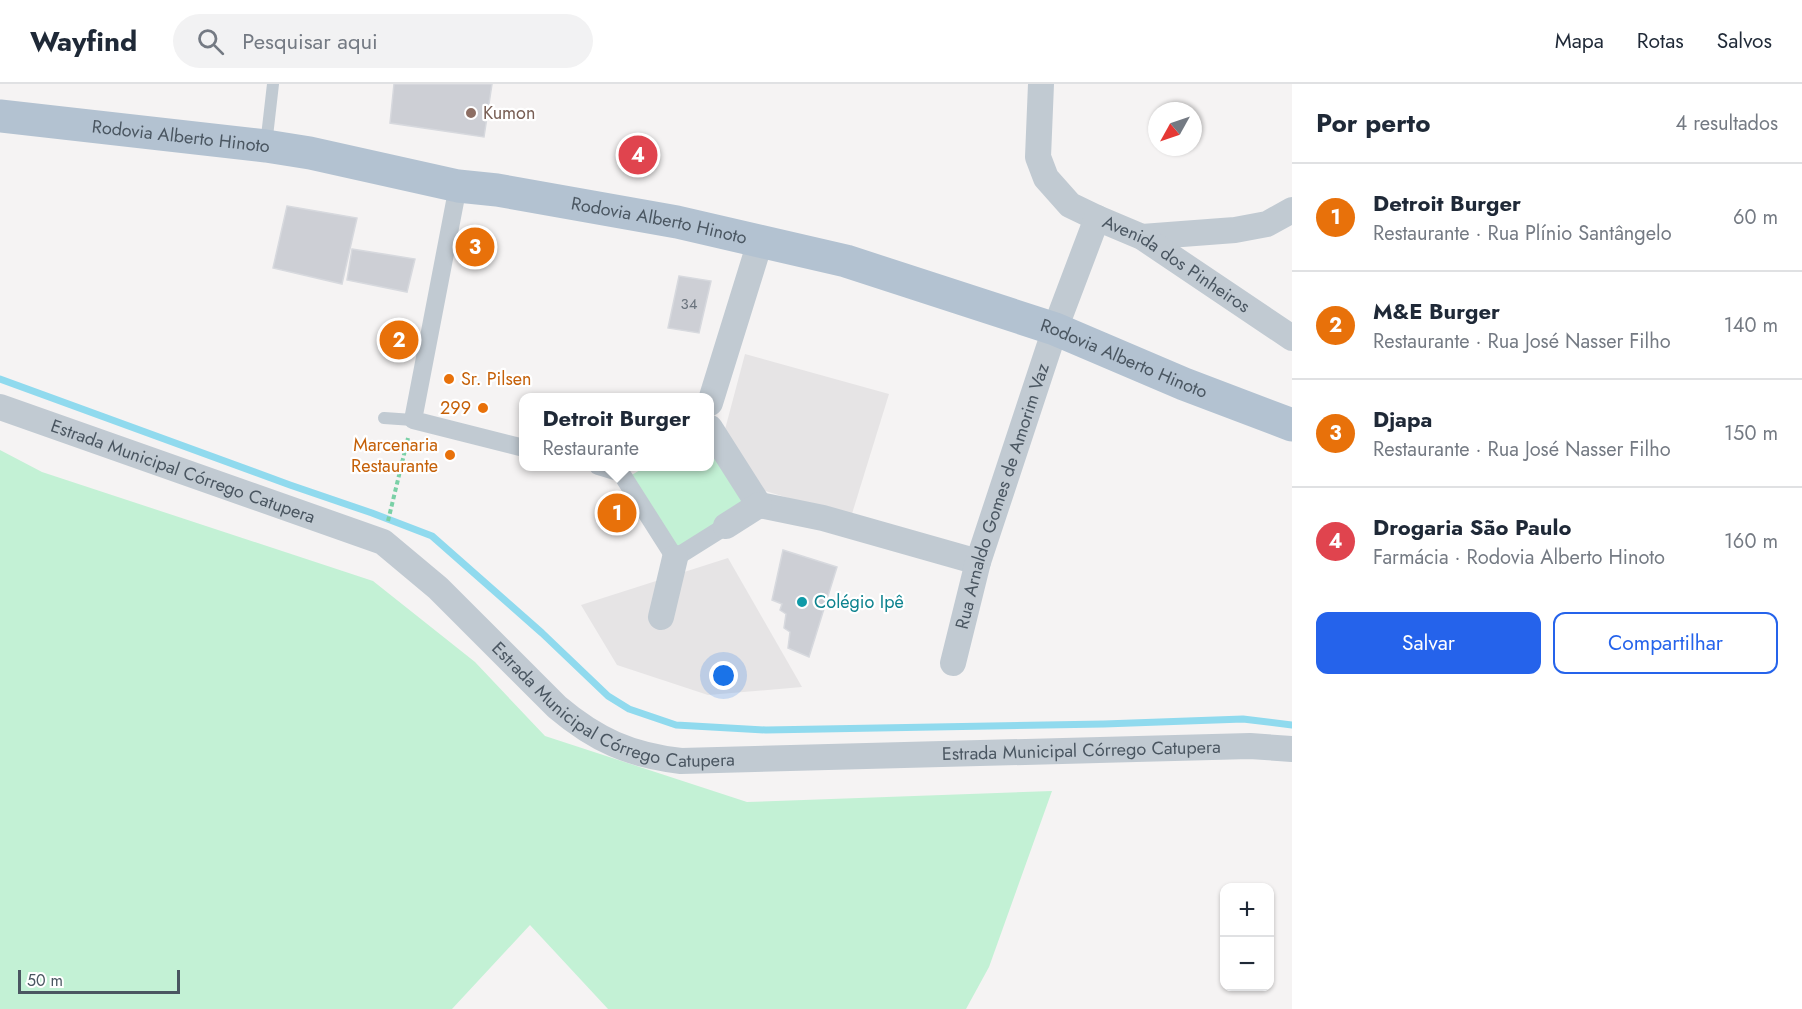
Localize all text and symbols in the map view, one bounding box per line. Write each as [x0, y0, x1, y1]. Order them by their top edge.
search box [173, 14, 593, 68]
text: Wayfind [30, 21, 137, 62]
icon: search [194, 25, 227, 58]
text: Pesquisar aqui [242, 25, 378, 57]
text: Mapa [1555, 26, 1604, 56]
text: Rotas [1637, 26, 1684, 56]
text: Salvos [1717, 26, 1772, 56]
place label: Kumon [483, 100, 535, 126]
north arrow [1148, 102, 1202, 156]
text: Por perto [1316, 104, 1430, 142]
marker: Kumon [464, 106, 478, 120]
text: 4 resultados [1676, 109, 1778, 138]
street label: Rodovia Alberto Hinoto [91, 113, 271, 159]
pin: 4 [618, 132, 658, 178]
text: Detroit Burger [1373, 187, 1521, 219]
street label: Rodovia Alberto Hinoto [569, 190, 750, 251]
text: 1 [1330, 203, 1341, 232]
text: 60 m [1733, 203, 1778, 232]
street label: Avenida dos Pinheiros [1098, 209, 1255, 319]
text: Restaurante · Rua Plínio Santângelo [1373, 219, 1672, 248]
pin: 3 [456, 224, 494, 270]
house number: 34 [681, 293, 698, 315]
text: M&E Burger [1373, 295, 1500, 327]
text: 2 [1329, 311, 1342, 340]
text: 140 m [1724, 311, 1778, 340]
street label: Rodovia Alberto Hinoto [1037, 312, 1211, 405]
pin: 2 [380, 318, 418, 362]
text: Restaurante · Rua José Nasser Filho [1373, 327, 1671, 356]
street label: Rua Arnaldo Gomes de Amorim Vaz [949, 359, 1056, 632]
place label: Sr. Pilsen [461, 366, 531, 392]
marker: Sr. Pilsen [442, 372, 456, 386]
popup [519, 393, 714, 471]
place label: 299 [440, 395, 471, 421]
marker: 299 [476, 401, 490, 415]
text: Detroit Burger [542, 402, 691, 434]
text: Djapa [1373, 403, 1432, 435]
street label: Estrada Municipal Córrego Catupera [47, 413, 319, 530]
text: 3 [1329, 419, 1342, 448]
text: 150 m [1724, 419, 1778, 448]
place label: Marcenaria Restaurante [351, 432, 438, 479]
text: Restaurante [542, 434, 639, 463]
text: Restaurante · Rua José Nasser Filho [1373, 435, 1671, 464]
marker: Marcenaria Restaurante [443, 448, 457, 462]
pin: 1 [598, 490, 636, 536]
text: Drogaria São Paulo [1373, 511, 1571, 543]
text: 4 [1329, 527, 1342, 556]
text: 160 m [1724, 527, 1778, 556]
text: Farmácia · Rodovia Alberto Hinoto [1373, 543, 1665, 572]
place label: Colégio Ipê [814, 589, 904, 615]
marker: Colégio Ipê [795, 595, 809, 609]
button: Salvar [1316, 612, 1541, 674]
button: Compartilhar [1553, 612, 1778, 674]
street label: Estrada Municipal Córrego Catupera [486, 636, 735, 774]
your location [709, 661, 738, 690]
street label: Estrada Municipal Córrego Catupera [941, 734, 1221, 767]
map controls [1220, 883, 1274, 991]
button: + [1220, 883, 1274, 937]
button: − [1220, 937, 1274, 991]
scale bar [18, 967, 180, 994]
text: 50 m [27, 969, 63, 992]

